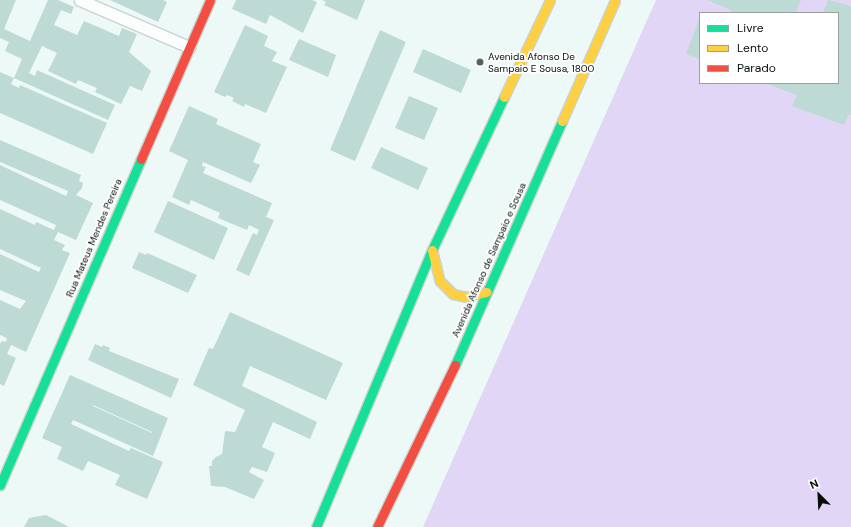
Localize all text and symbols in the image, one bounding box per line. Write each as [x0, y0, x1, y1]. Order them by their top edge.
legend [699, 12, 839, 84]
text: Livre [737, 20, 764, 36]
text: Lento [737, 40, 768, 56]
place label: Avenida Afonso De Sampaio E Sousa, 1800 [488, 50, 594, 74]
marker: Avenida Afonso De Sampaio E Sousa, 1800 [475, 57, 485, 67]
text: Parado [737, 60, 776, 76]
street label: Rua Mateus Mendes Pereira [64, 177, 124, 299]
street label: Avenida Afonso de Sampaio e Sousa [449, 181, 529, 339]
north arrow [799, 475, 839, 515]
text: N [808, 476, 821, 492]

